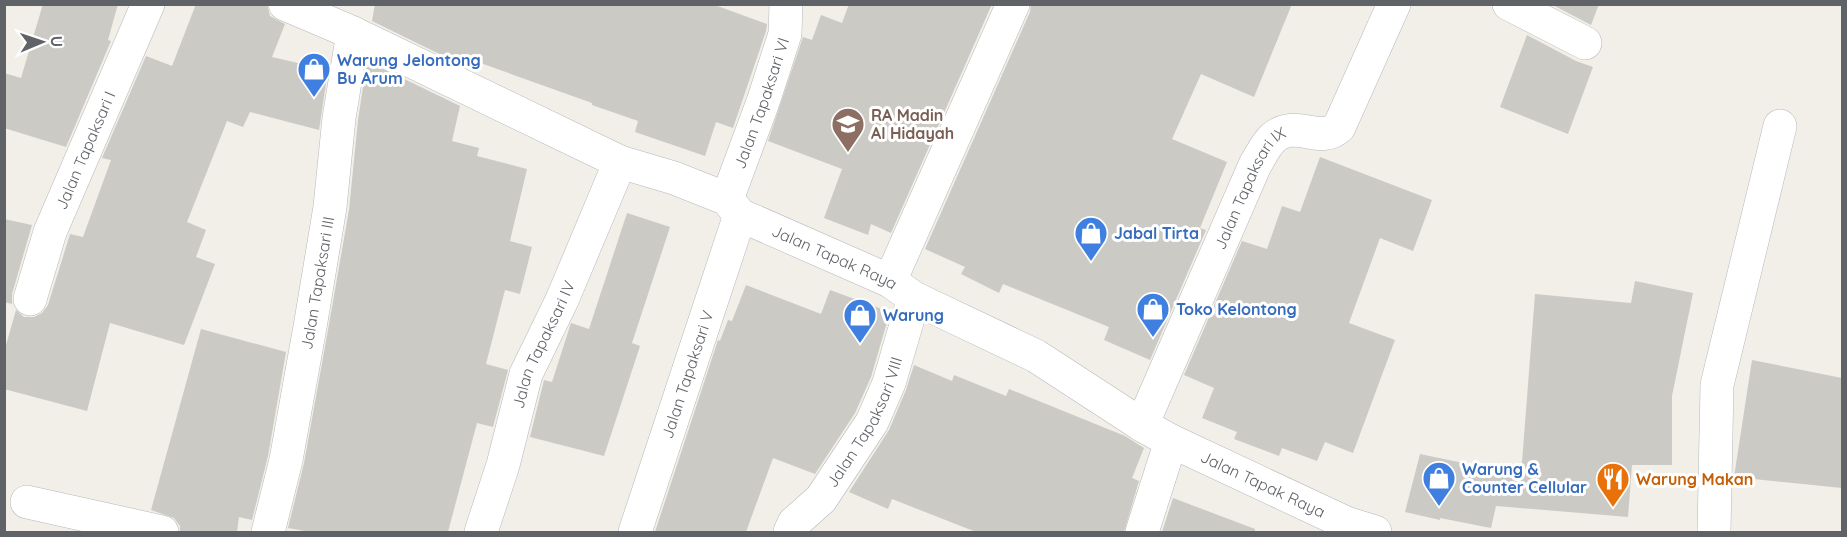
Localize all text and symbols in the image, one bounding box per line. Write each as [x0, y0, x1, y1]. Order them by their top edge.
north arrow [12, 12, 72, 72]
text: U [47, 35, 67, 47]
street label: Jalan Tapaksari VI [729, 35, 793, 171]
place label: Warung Jelontong Bu Arum [337, 50, 481, 88]
shop icon: Warung Jelontong Bu Arum [296, 51, 332, 98]
street label: Jalan Tapaksari I [51, 88, 119, 212]
place label: RA Madin Al Hidayah [871, 105, 954, 143]
school or university icon: RA Madin Al Hidayah [830, 106, 866, 153]
street label: Jalan Tapaksari IX [1210, 122, 1289, 252]
street label: Jalan Tapaksari III [296, 215, 338, 351]
shop icon: Jabal Tirta [1073, 215, 1109, 262]
street label: Jalan Tapak Raya [769, 220, 902, 293]
place label: Jabal Tirta [1114, 223, 1199, 243]
street label: Jalan Tapaksari IV [508, 277, 579, 411]
shop icon: Toko Kelontong [1135, 291, 1171, 338]
shop icon: Warung [842, 297, 878, 344]
place label: Toko Kelontong [1176, 299, 1297, 319]
place label: Warung [883, 305, 944, 325]
street label: Jalan Tapaksari V [657, 308, 718, 441]
street label: Jalan Tapaksari VIII [822, 354, 906, 491]
street label: Jalan Tapak Raya [1198, 446, 1329, 522]
place label: Warung & Counter Cellular [1462, 459, 1587, 497]
shop icon: Warung & Counter Cellular [1421, 460, 1457, 507]
restaurant icon: Warung Makan [1595, 461, 1631, 508]
place label: Warung Makan [1636, 469, 1753, 489]

